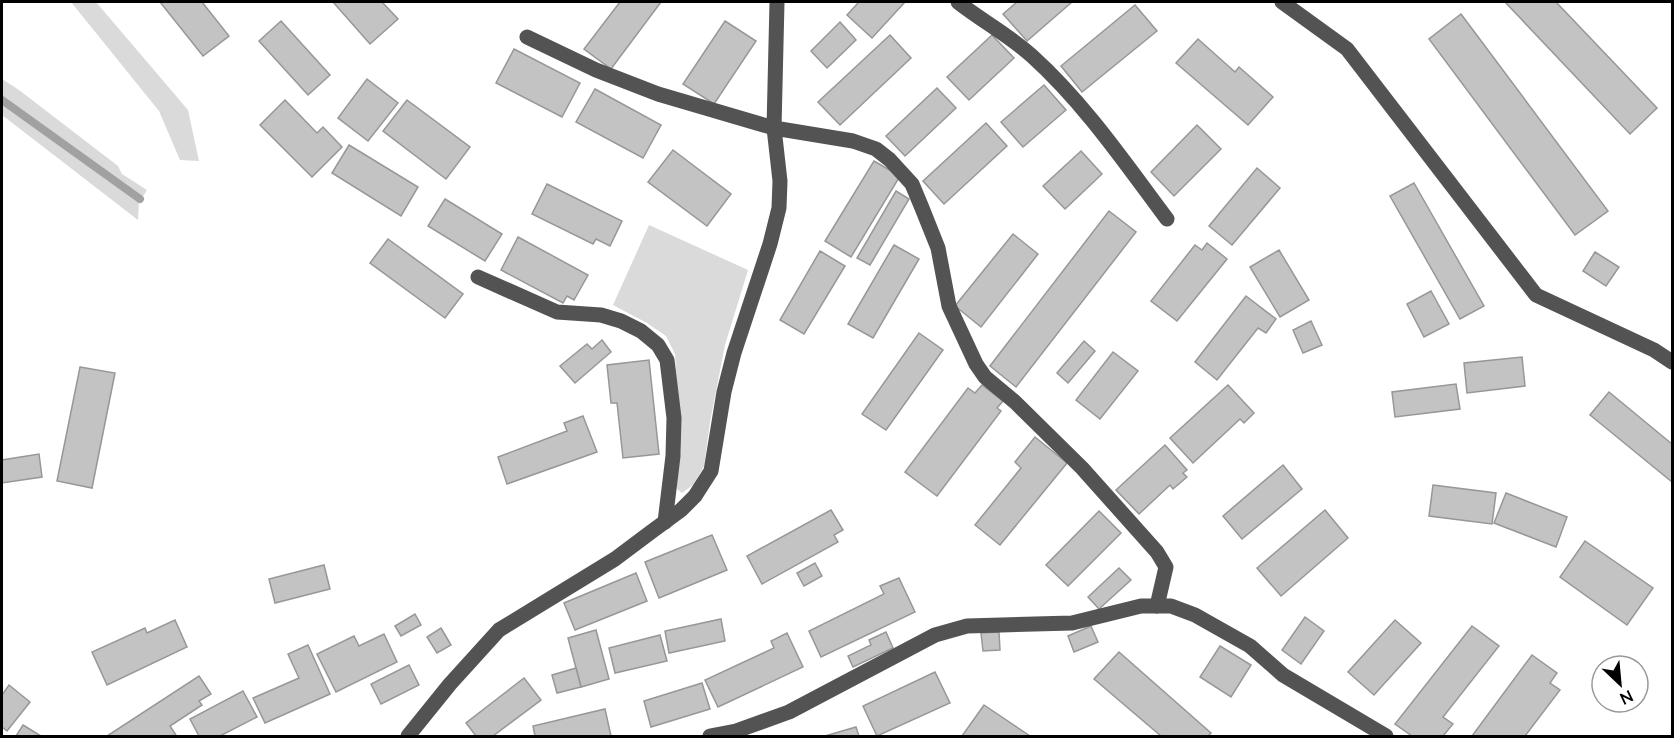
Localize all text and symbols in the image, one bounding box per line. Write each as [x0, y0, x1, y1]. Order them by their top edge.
north arrow [1590, 654, 1650, 714]
text: N [1617, 687, 1636, 709]

